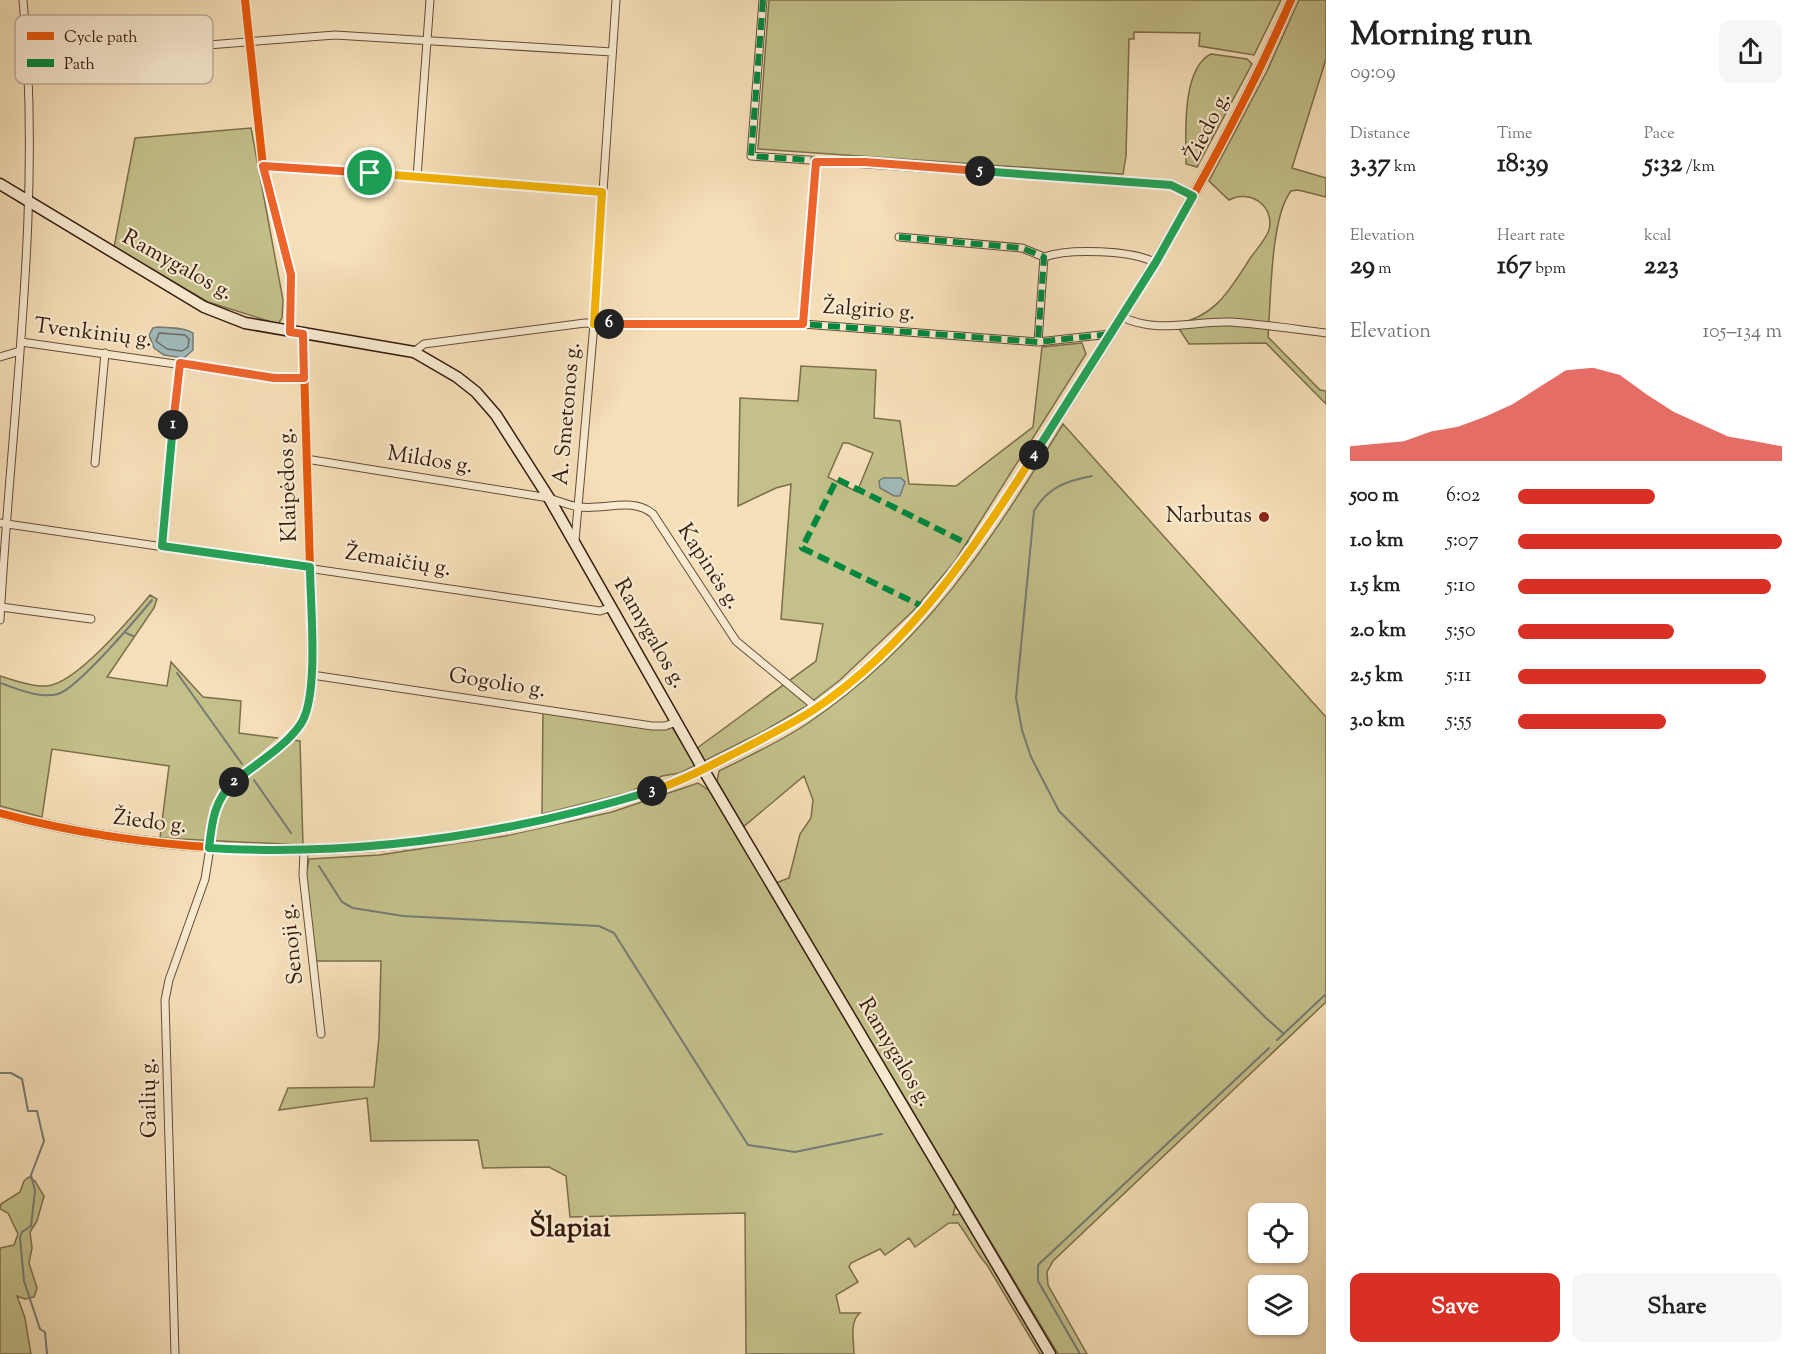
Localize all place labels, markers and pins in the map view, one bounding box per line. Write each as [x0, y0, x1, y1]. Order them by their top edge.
pin [344, 147, 395, 198]
pin: 5 [965, 156, 995, 186]
pin: 6 [594, 309, 624, 339]
pin: 1 [158, 410, 188, 440]
pin: 4 [1019, 440, 1049, 470]
place label: Narbutas [1166, 501, 1252, 533]
marker: Narbutas [1257, 510, 1271, 524]
pin: 2 [219, 767, 249, 797]
pin: 3 [637, 776, 667, 806]

